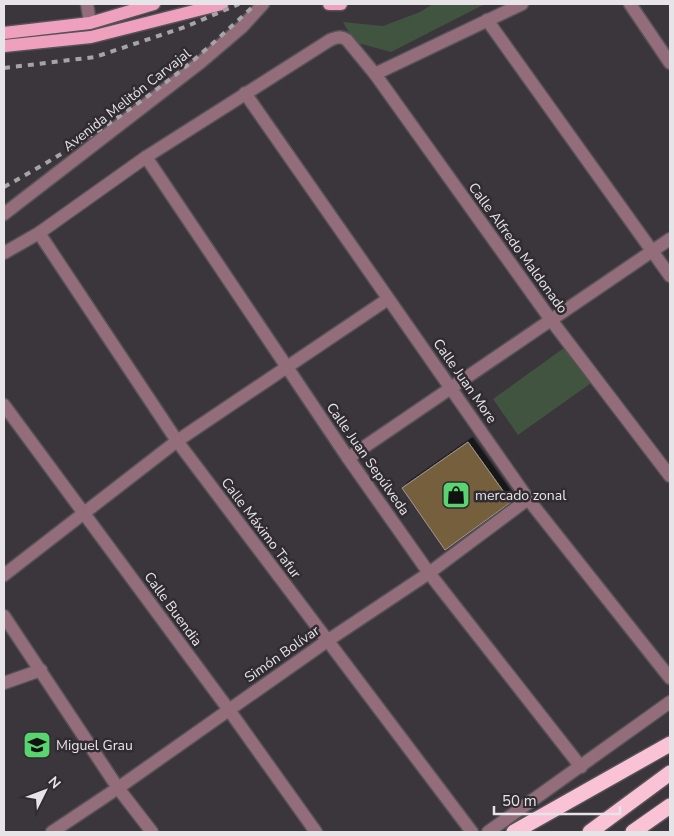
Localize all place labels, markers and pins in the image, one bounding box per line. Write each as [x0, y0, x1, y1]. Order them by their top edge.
shop icon: mercado zonal [441, 480, 471, 510]
place label: mercado zonal [475, 486, 567, 505]
school or university icon: Miguel Grau [22, 730, 52, 760]
place label: Miguel Grau [56, 736, 133, 755]

